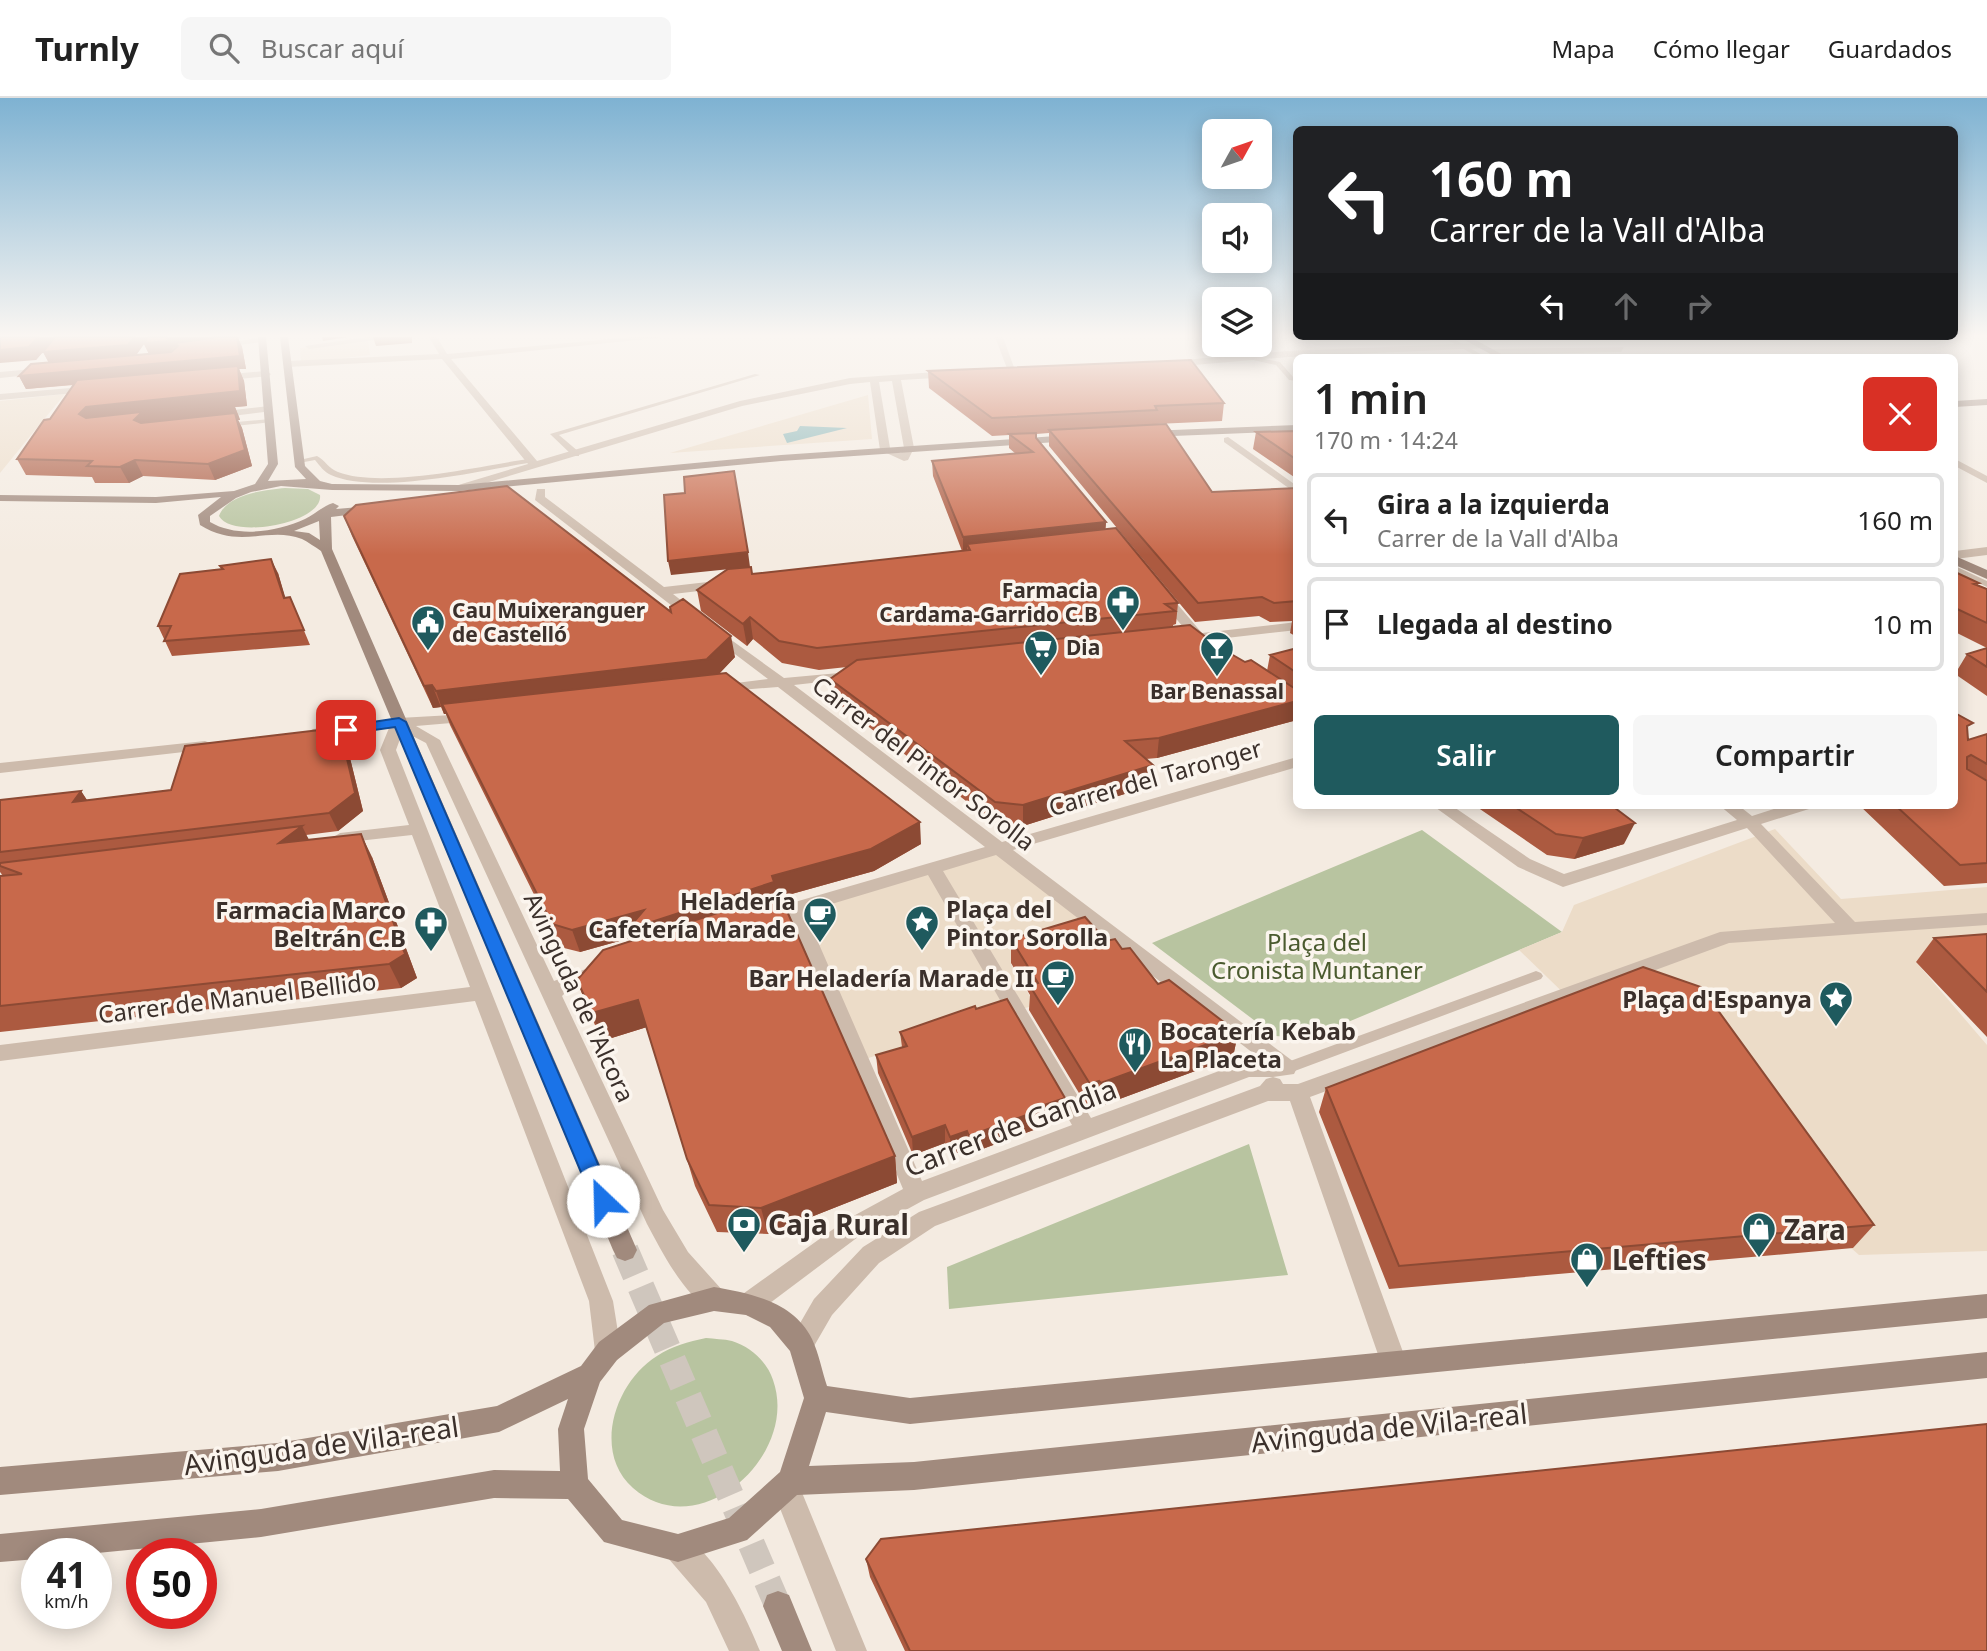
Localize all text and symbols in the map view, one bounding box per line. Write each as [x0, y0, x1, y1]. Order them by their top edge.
search box [181, 17, 671, 80]
text: Turnly [35, 26, 139, 71]
icon: search [205, 29, 243, 67]
text: Buscar aquí [261, 30, 404, 66]
text: Mapa [1551, 32, 1615, 65]
text: Cómo llegar [1653, 32, 1790, 65]
text: Guardados [1828, 32, 1952, 65]
north arrow [1202, 119, 1272, 189]
map controls [1202, 119, 1272, 357]
text: 160 m [1429, 145, 1574, 211]
icon: left [1314, 154, 1405, 245]
button: sound [1202, 203, 1272, 273]
text: Carrer de la Vall d'Alba [1429, 208, 1765, 251]
button: layers [1202, 287, 1272, 357]
icon: left [1534, 287, 1572, 325]
icon: ahead [1607, 287, 1645, 325]
icon: right [1680, 287, 1718, 325]
text: 1 min [1314, 369, 1428, 426]
button: close [1863, 377, 1937, 451]
text: 170 m · 14:24 [1314, 424, 1458, 456]
text: Gira a la izquierda [1377, 486, 1610, 522]
icon: left [1318, 501, 1356, 539]
text: 160 m [1857, 502, 1933, 538]
text: Carrer de la Vall d'Alba [1377, 522, 1619, 554]
place label: Farmacia Cardama-Garrido C.B [879, 576, 1098, 628]
pharmacy icon: Farmacia Cardama-Garrido C.B [1104, 583, 1142, 632]
place label: Cau Muixeranguer de Castelló [452, 596, 646, 648]
public building icon: Cau Muixeranguer de Castelló [409, 603, 447, 652]
icon: arrive [1318, 605, 1356, 643]
text: Llegada al destino [1377, 606, 1613, 642]
text: 10 m [1872, 606, 1933, 642]
supermarket icon: Dia [1022, 628, 1060, 677]
bar icon: Bar Benassal [1198, 629, 1236, 678]
place label: Dia [1066, 633, 1100, 661]
street label: Carrer del Pintor Sorolla [806, 668, 1042, 858]
place label: Bar Benassal [1150, 677, 1284, 705]
pin [316, 700, 376, 760]
icon: arrive [327, 711, 365, 749]
button: Salir [1314, 715, 1619, 795]
button: Compartir [1633, 715, 1937, 795]
street label: Carrer del Taronger [1045, 731, 1265, 823]
place label: Heladería Cafetería Marade [588, 884, 796, 945]
street label: Avinguda de l'Alcora [517, 887, 643, 1107]
place label: Plaça del Pintor Sorolla [946, 892, 1108, 953]
place label: Farmacia Marco Beltrán C.B [215, 893, 406, 954]
cafe icon: Heladería Cafetería Marade [801, 895, 839, 944]
place icon: Plaça del Pintor Sorolla [903, 903, 941, 952]
pharmacy icon: Farmacia Marco Beltrán C.B [412, 904, 450, 953]
park label: Plaça del Cronista Muntaner [1211, 925, 1423, 986]
cafe icon: Bar Heladería Marade II [1039, 958, 1077, 1007]
place label: Bar Heladería Marade II [748, 961, 1034, 994]
street label: Carrer de Manuel Bellido [96, 964, 378, 1030]
place icon: Plaça d'Espanya [1817, 979, 1855, 1028]
place label: Plaça d'Espanya [1622, 982, 1812, 1015]
place label: Bocatería Kebab La Placeta [1160, 1014, 1356, 1075]
restaurant icon: Bocatería Kebab La Placeta [1116, 1025, 1154, 1074]
street label: Carrer de Gandia [898, 1069, 1122, 1185]
position arrow [566, 1164, 640, 1238]
bank icon: Caja Rural [725, 1205, 763, 1254]
place label: Caja Rural [768, 1205, 909, 1243]
shop icon: Zara [1740, 1210, 1778, 1259]
place label: Zara [1784, 1210, 1846, 1248]
shop icon: Lefties [1568, 1240, 1606, 1289]
place label: Lefties [1612, 1240, 1707, 1278]
street label: Avinguda de Vila-real [1249, 1394, 1529, 1460]
street label: Avinguda de Vila-real [181, 1407, 461, 1483]
speed limit sign: 50 [126, 1538, 217, 1629]
text: 41 [46, 1551, 87, 1598]
text: km/h [44, 1589, 89, 1613]

